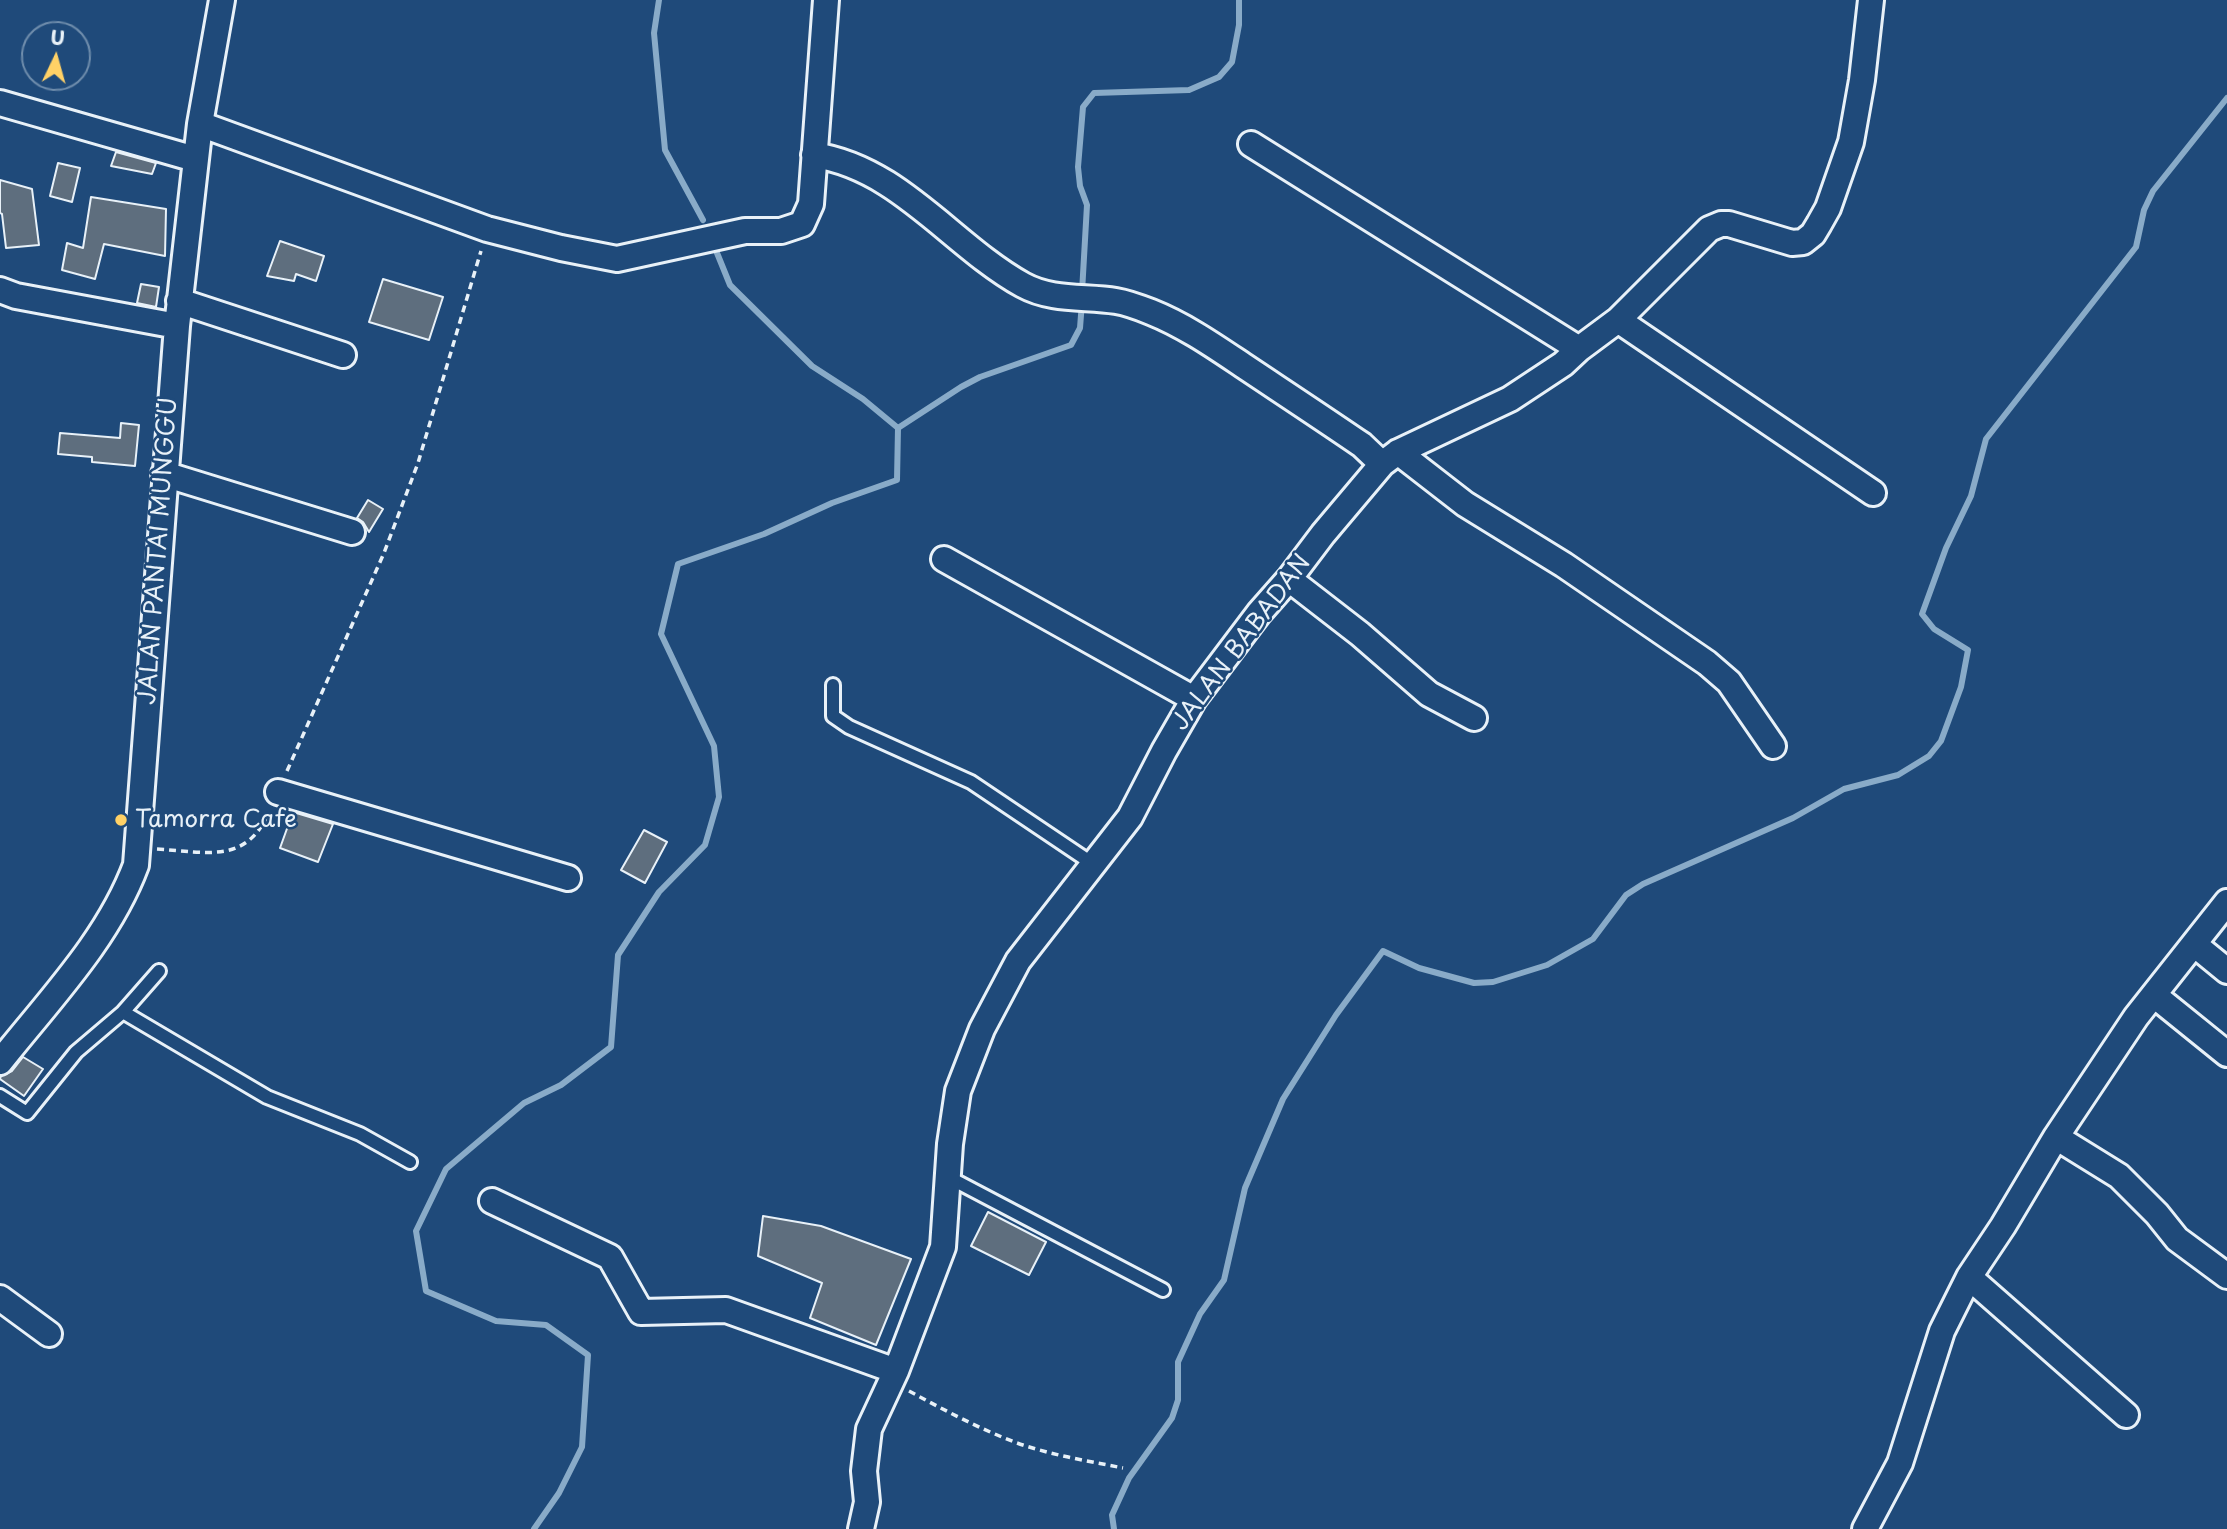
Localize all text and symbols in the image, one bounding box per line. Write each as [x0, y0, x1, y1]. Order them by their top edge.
north arrow [21, 21, 91, 91]
text: U [49, 22, 66, 52]
street label: JALAN PANTAI MUNGGU [134, 396, 184, 706]
street label: JALAN BABADAN [1166, 549, 1318, 737]
place label: Tamorra Cafe [135, 806, 297, 834]
marker: Tamorra Cafe [113, 812, 129, 828]

